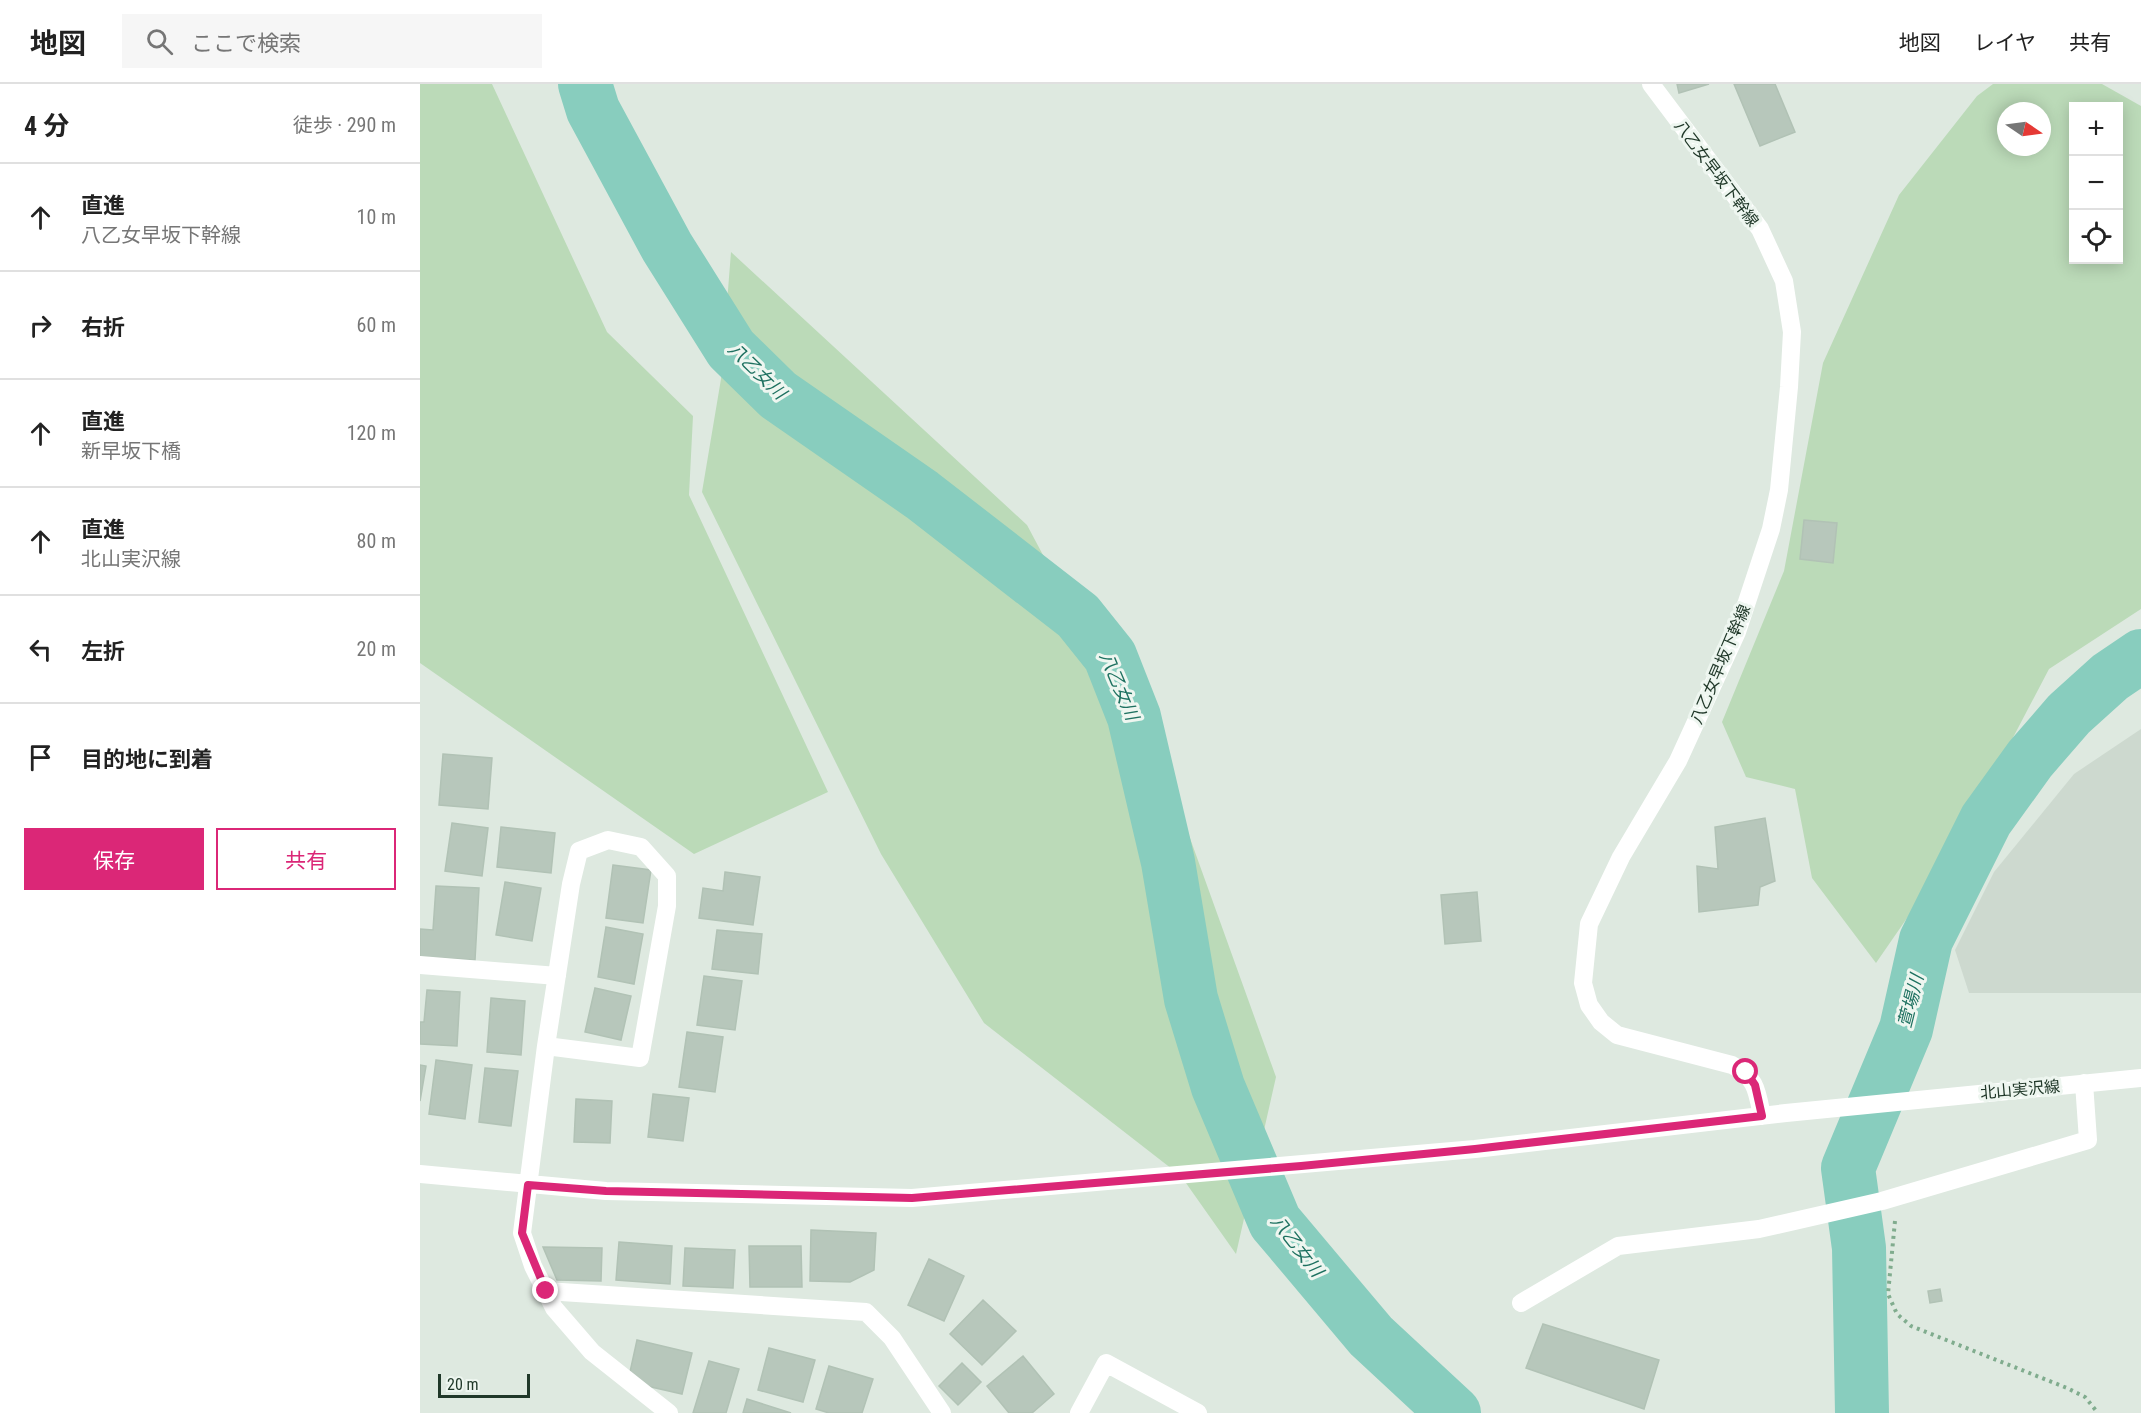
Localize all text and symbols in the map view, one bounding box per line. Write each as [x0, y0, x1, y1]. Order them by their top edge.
search box [122, 14, 542, 68]
icon: search [143, 25, 176, 58]
text: 地図 [30, 27, 86, 60]
text: ここで検索 [191, 31, 301, 56]
text: 地図 [1899, 31, 1941, 55]
text: レイヤ [1974, 31, 2036, 55]
text: 共有 [2069, 31, 2111, 55]
north arrow [1997, 102, 2051, 156]
map controls [2069, 102, 2123, 264]
button: + [2069, 102, 2123, 156]
text: 4 分 [24, 111, 69, 141]
text: 徒歩 · 290 m [293, 113, 396, 137]
street label: 八乙女早坂下幹線 [1670, 116, 1763, 230]
button: − [2069, 156, 2123, 210]
text: 直進 [81, 193, 125, 218]
icon: ahead [24, 201, 57, 234]
text: 10 m [357, 205, 396, 229]
button: locate [2069, 210, 2123, 264]
text: 八乙女早坂下幹線 [81, 223, 241, 247]
icon: right [24, 309, 57, 342]
text: 60 m [357, 313, 396, 337]
text: 右折 [81, 315, 125, 340]
water label: 八乙女川 [724, 338, 792, 405]
text: 直進 [81, 409, 125, 434]
icon: ahead [24, 417, 57, 450]
text: 120 m [347, 421, 396, 445]
text: 新早坂下橋 [81, 439, 181, 463]
text: 直進 [81, 517, 125, 542]
icon: ahead [24, 525, 57, 558]
text: 80 m [357, 529, 396, 553]
text: 北山実沢線 [81, 547, 181, 571]
street label: 八乙女早坂下幹線 [1687, 602, 1754, 727]
icon: left [24, 633, 57, 666]
text: 20 m [357, 637, 396, 661]
text: 左折 [81, 639, 125, 664]
water label: 八乙女川 [1096, 649, 1144, 725]
icon: arrive [24, 741, 57, 774]
text: 目的地に到着 [81, 747, 213, 772]
button: 保存 [24, 828, 204, 890]
button: 共有 [216, 828, 396, 890]
water label: 萱場川 [1894, 970, 1928, 1030]
route start [1732, 1058, 1758, 1084]
street label: 北山実沢線 [1979, 1077, 2061, 1102]
water label: 八乙女川 [1267, 1211, 1329, 1282]
route end [532, 1277, 558, 1303]
scale bar [438, 1371, 530, 1398]
text: 20 m [447, 1375, 479, 1394]

